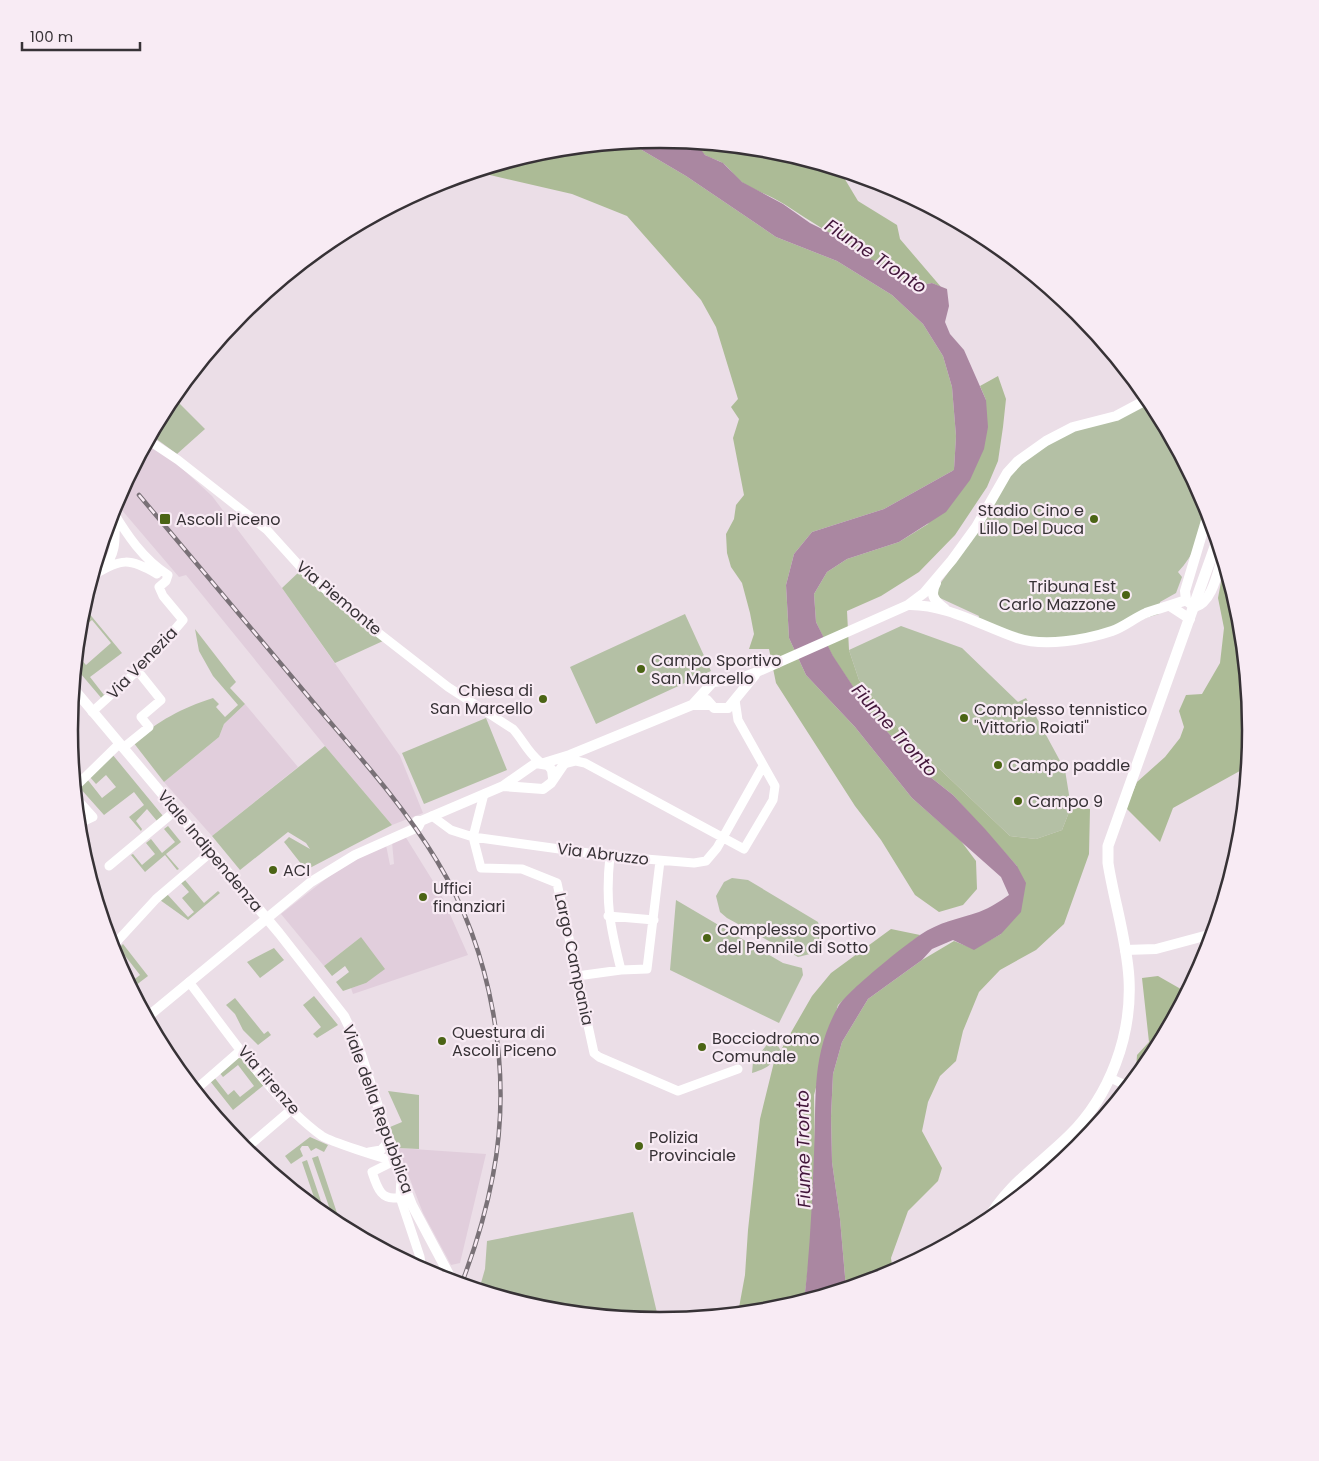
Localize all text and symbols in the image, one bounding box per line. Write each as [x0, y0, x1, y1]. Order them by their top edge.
scale bar [22, 20, 140, 52]
text: 100 m [30, 26, 73, 47]
water label: Fiume Tronto [820, 213, 932, 299]
place label: Stadio Cino e Lillo Del Duca [978, 499, 1084, 540]
place label: Ascoli Piceno [176, 508, 281, 531]
marker: Ascoli Piceno [158, 512, 172, 526]
marker: Stadio Cino e Lillo Del Duca [1088, 513, 1100, 525]
street label: Via Piemonte [291, 555, 387, 641]
place label: Tribuna Est Carlo Mazzone [999, 575, 1116, 616]
marker: Tribuna Est Carlo Mazzone [1120, 589, 1132, 601]
street label: Via Venezia [102, 622, 182, 704]
place label: Campo Sportivo San Marcello [651, 649, 781, 690]
marker: Campo Sportivo San Marcello [635, 663, 647, 675]
water label: Fiume Tronto [846, 678, 944, 782]
place label: Chiesa di San Marcello [430, 679, 533, 720]
marker: Chiesa di San Marcello [537, 693, 549, 705]
place label: Complesso tennistico "Vittorio Roiati" [974, 698, 1147, 739]
marker: Complesso tennistico "Vittorio Roiati" [958, 712, 970, 724]
place label: Campo paddle [1008, 754, 1130, 777]
marker: Campo paddle [992, 759, 1004, 771]
street label: Viale Indipendenza [152, 785, 268, 917]
place label: Campo 9 [1028, 790, 1103, 813]
marker: Campo 9 [1012, 795, 1024, 807]
street label: Via Abruzzo [556, 837, 650, 871]
place label: ACI [283, 859, 310, 882]
marker: ACI [267, 864, 279, 876]
place label: Uffici finanziari [433, 877, 505, 918]
street label: Largo Campania [549, 890, 599, 1028]
marker: Uffici finanziari [417, 891, 429, 903]
place label: Complesso sportivo del Pennile di Sotto [717, 918, 876, 959]
marker: Complesso sportivo del Pennile di Sotto [701, 932, 713, 944]
street label: Viale della Repubblica [337, 1021, 419, 1197]
place label: Questura di Ascoli Piceno [452, 1021, 557, 1062]
place label: Bocciodromo Comunale [712, 1027, 819, 1068]
marker: Questura di Ascoli Piceno [436, 1035, 448, 1047]
street label: Via Firenze [232, 1040, 306, 1120]
marker: Bocciodromo Comunale [696, 1041, 708, 1053]
water label: Fiume Tronto [789, 1090, 817, 1208]
place label: Polizia Provinciale [649, 1126, 736, 1167]
marker: Polizia Provinciale [633, 1140, 645, 1152]

